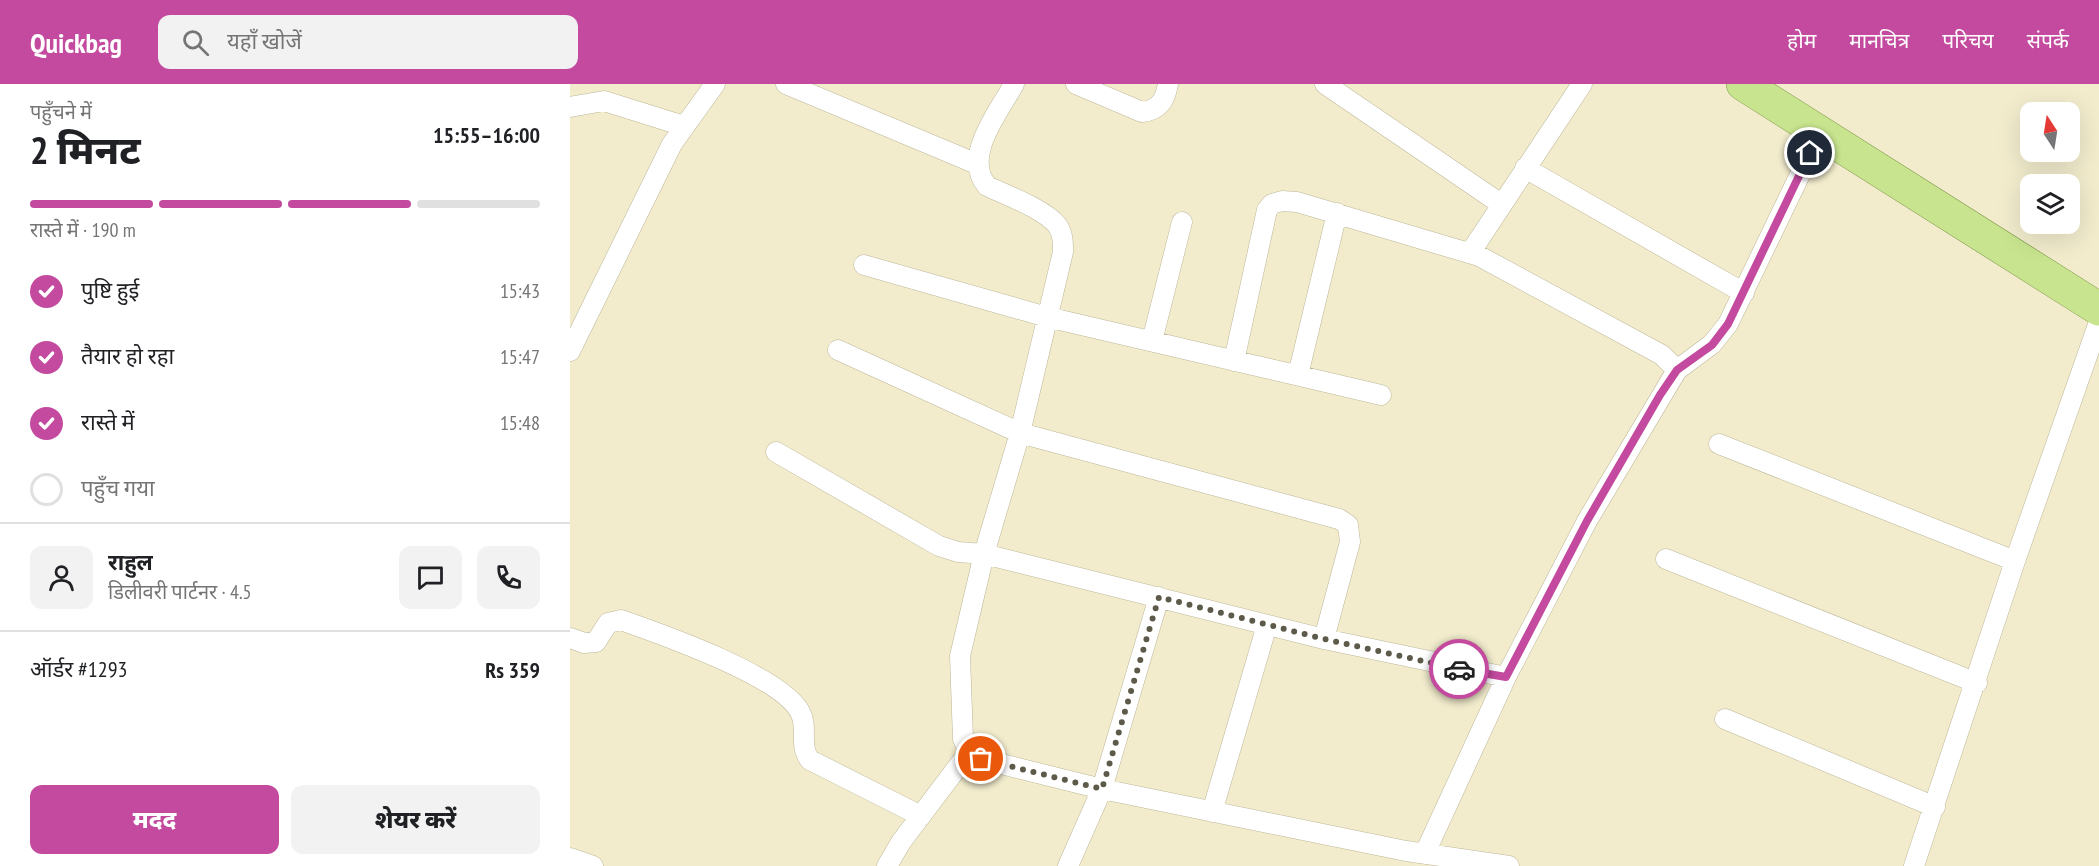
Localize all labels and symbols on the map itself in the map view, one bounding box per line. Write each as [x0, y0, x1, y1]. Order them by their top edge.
north arrow [2020, 102, 2080, 162]
pin [1784, 127, 1835, 178]
courier [1429, 639, 1489, 699]
pin [955, 733, 1006, 784]

